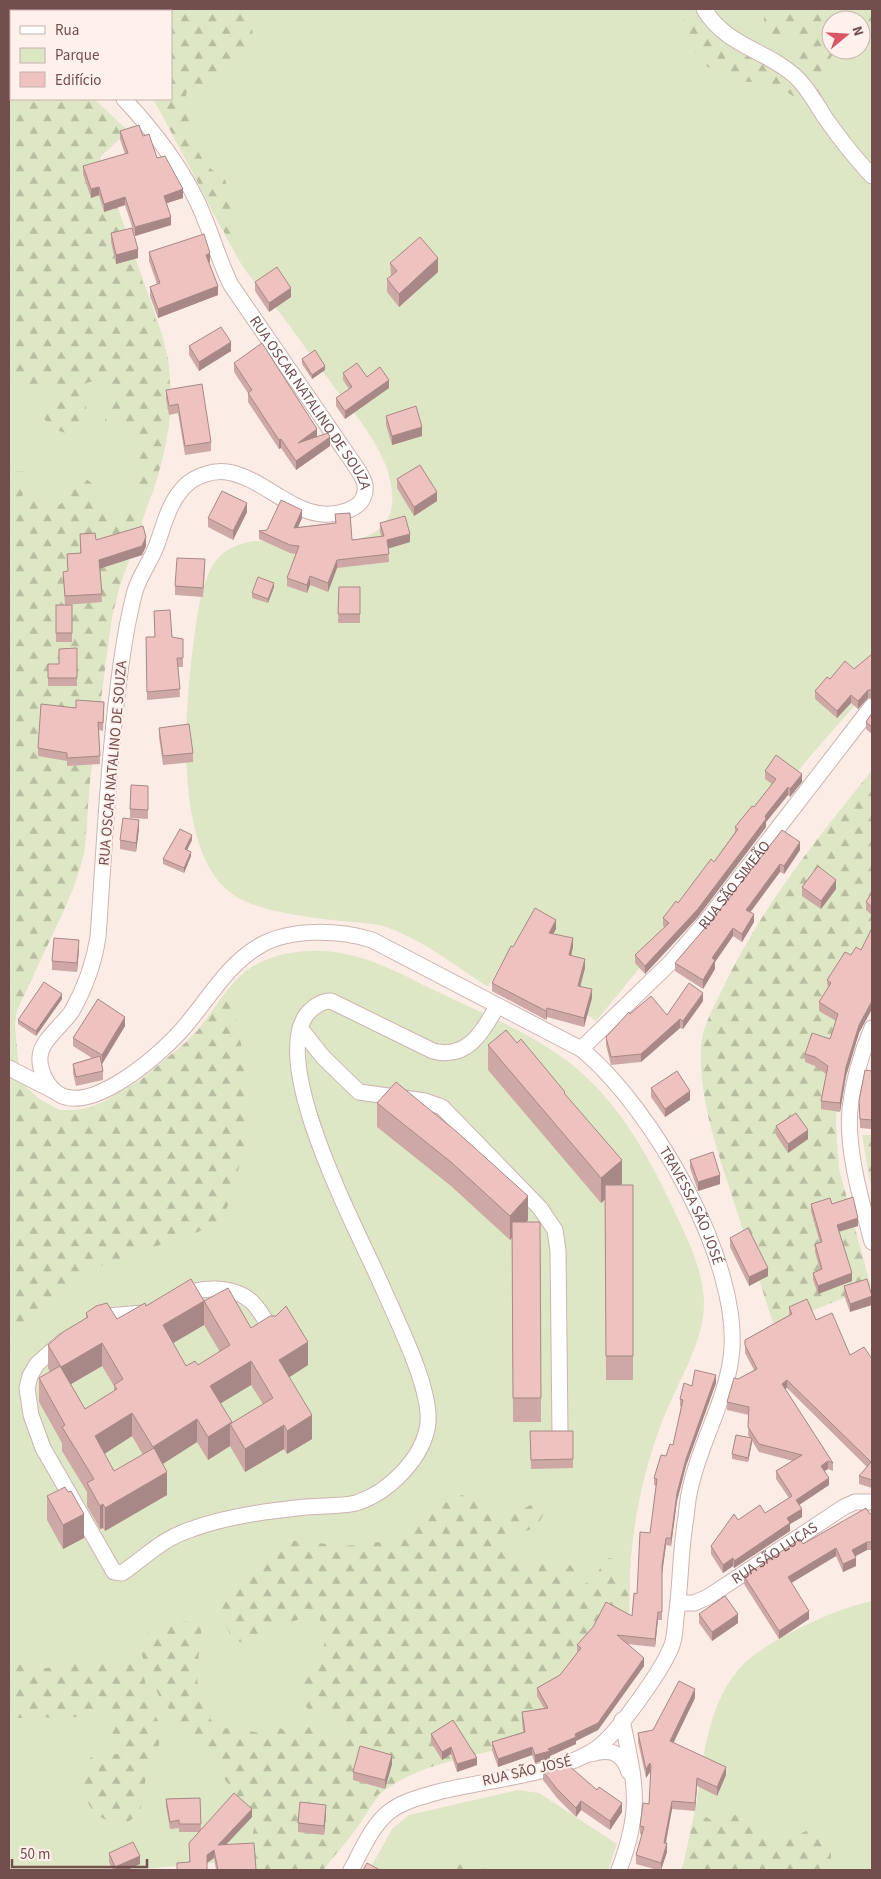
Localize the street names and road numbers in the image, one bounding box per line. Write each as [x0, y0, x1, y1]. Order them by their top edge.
street label: RUA OSCAR NATALINO DE SOUZA [245, 312, 376, 492]
street label: RUA OSCAR NATALINO DE SOUZA [94, 659, 133, 866]
street label: RUA SÃO SIMEÃO [693, 836, 775, 934]
street label: TRAVESSA SÃO JOSÉ [654, 1142, 729, 1268]
street label: RUA SÃO LUCAS [727, 1517, 822, 1589]
street label: RUA SÃO JOSÉ [480, 1750, 574, 1791]

